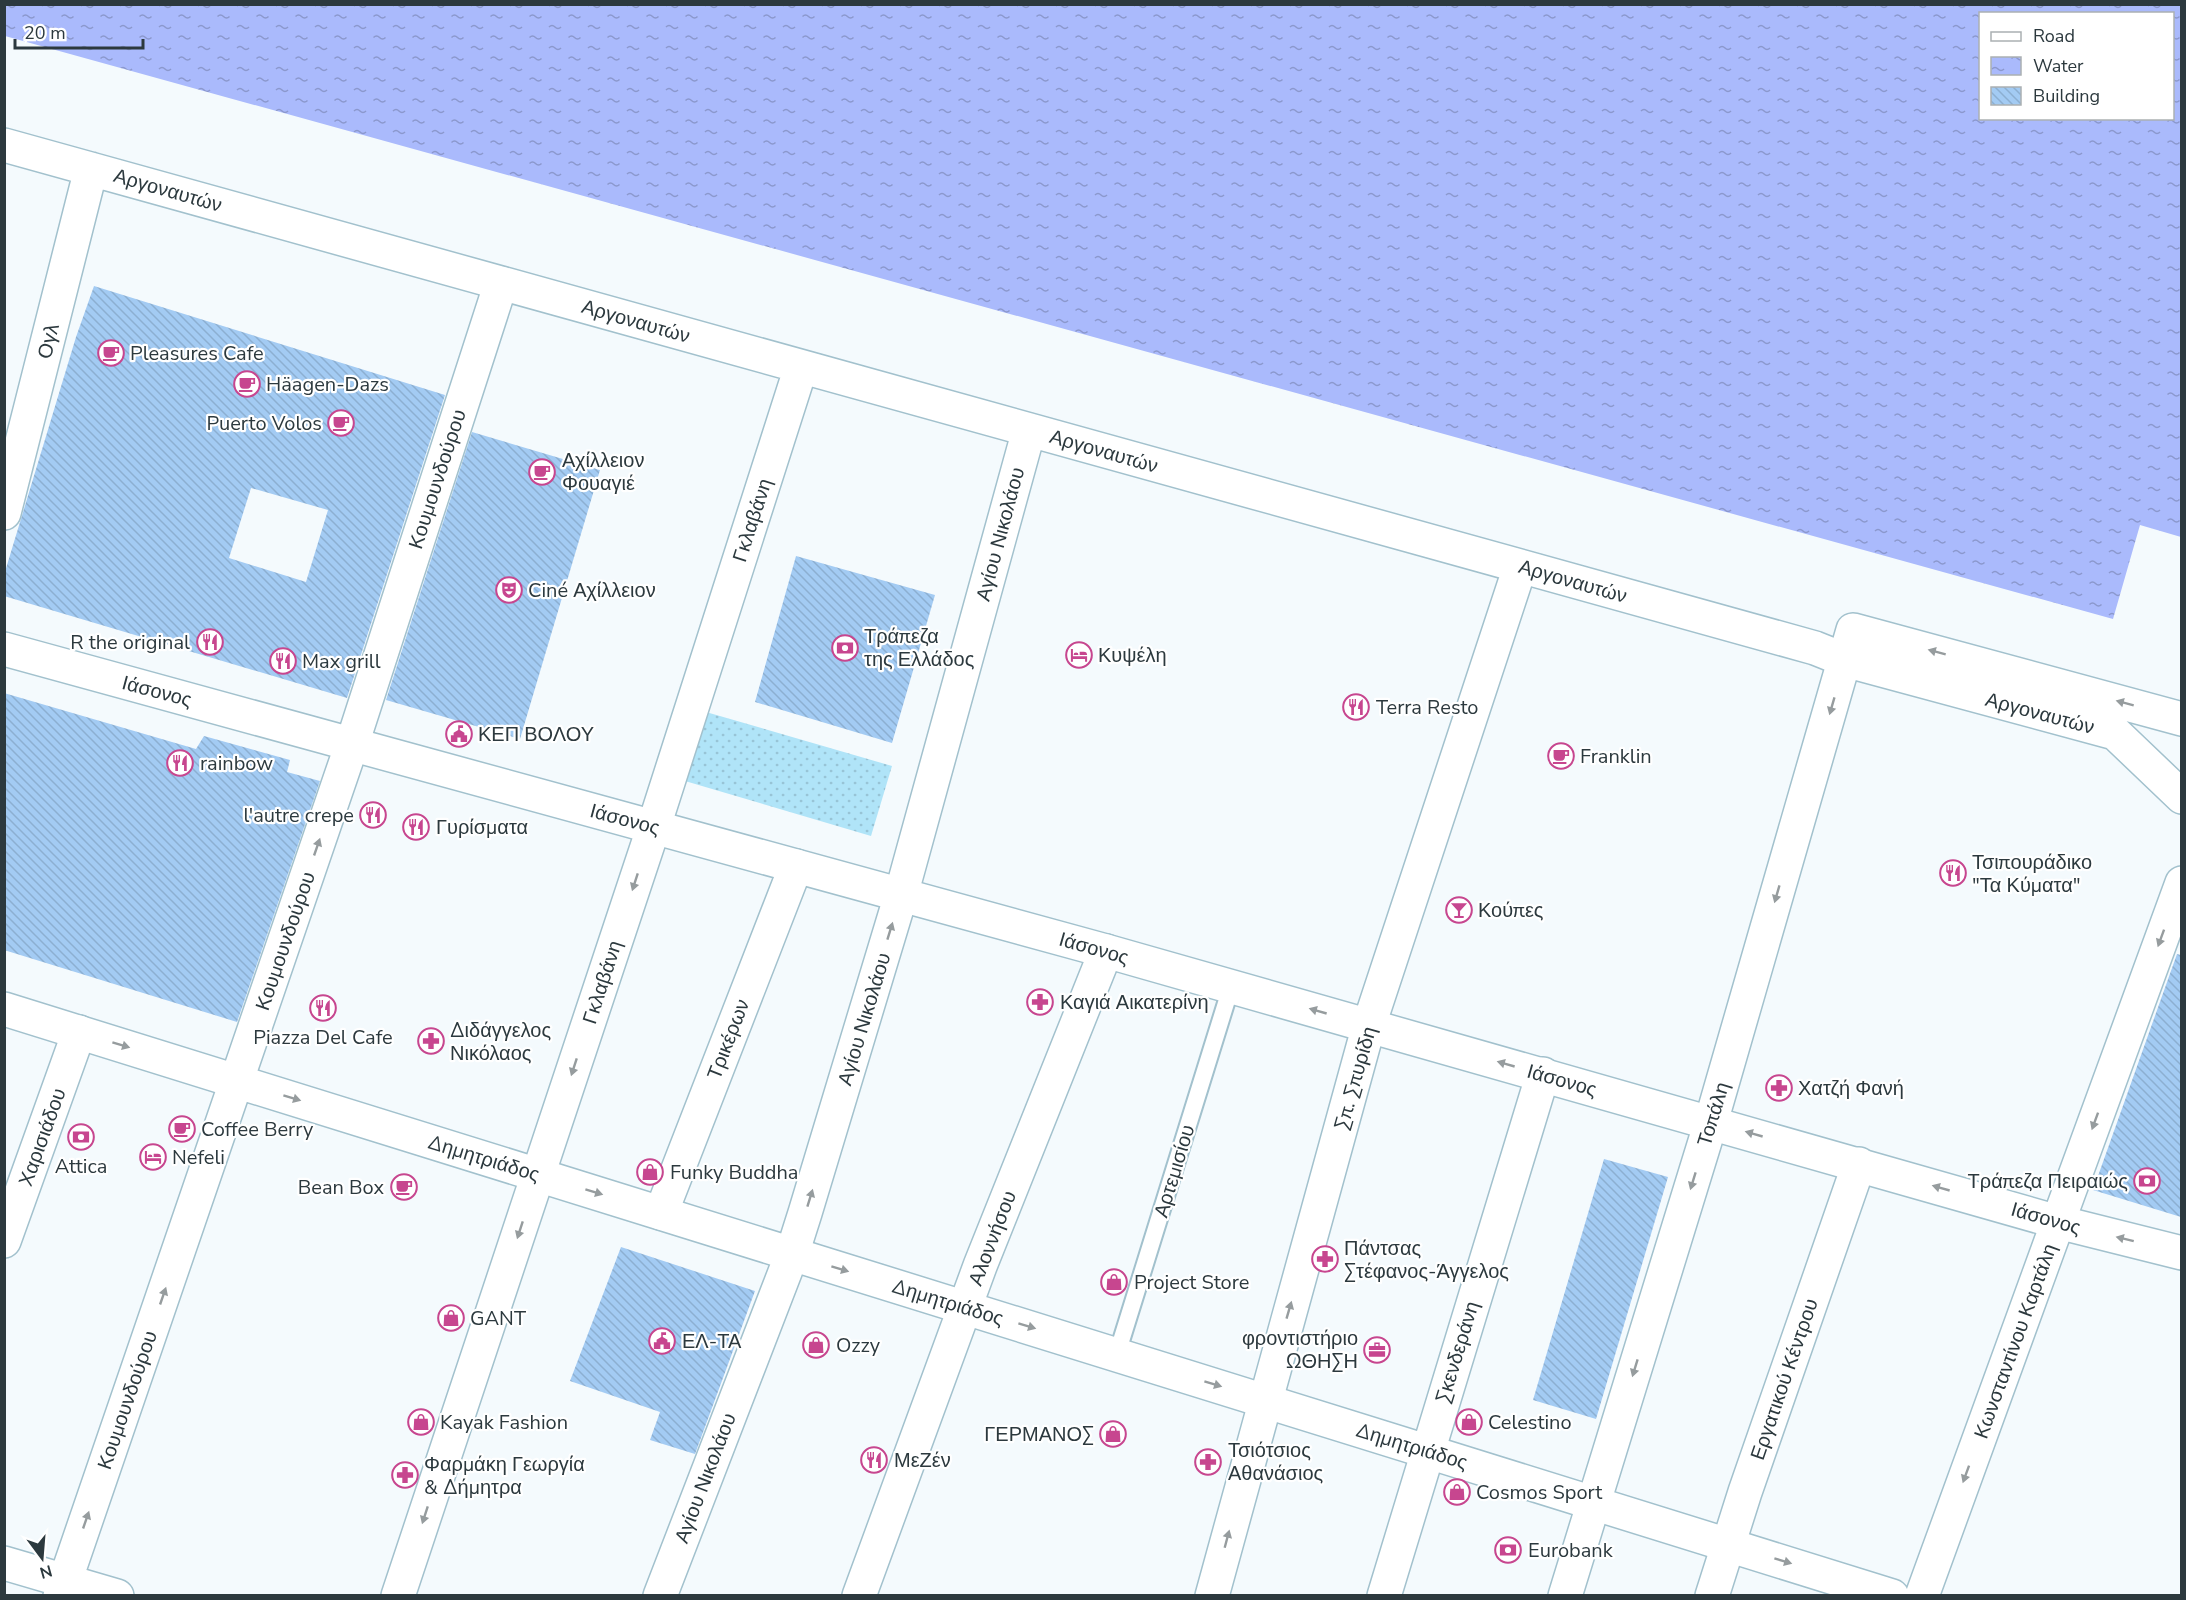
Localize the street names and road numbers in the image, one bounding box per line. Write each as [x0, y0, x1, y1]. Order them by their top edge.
street label: Αργοναυτών [111, 162, 225, 219]
street label: Αργοναυτών [579, 293, 693, 350]
street label: Ογλ [31, 321, 66, 362]
street label: Κουμουνδούρου [402, 406, 473, 552]
street label: Αργοναυτών [1047, 423, 1161, 480]
street label: Αγίου Νικολάου [970, 464, 1031, 604]
street label: Γκλαβάνη [726, 475, 779, 565]
street label: Αργοναυτών [1516, 553, 1630, 610]
street label: Ιάσονος [119, 669, 195, 714]
street label: Αργοναυτών [1982, 686, 2097, 741]
street label: Ιάσονος [587, 797, 663, 842]
street label: Κουμουνδούρου [249, 868, 322, 1014]
street label: Ιάσονος [1056, 926, 1132, 971]
street label: Γκλαβάνη [576, 937, 629, 1027]
street label: Αγίου Νικολάου [831, 950, 897, 1089]
street label: Τρικέρων [701, 995, 756, 1083]
street label: Σπ. Σπυρίδη [1328, 1023, 1383, 1133]
street label: Ιάσονος [1524, 1058, 1600, 1103]
street label: Τοπάλη [1691, 1079, 1736, 1149]
street label: Χαρισιάδου [12, 1085, 73, 1190]
street label: Αρτεμισίου [1148, 1121, 1201, 1221]
street label: Δημητριάδος [425, 1129, 543, 1188]
street label: Αλοννήσου [962, 1187, 1023, 1290]
street label: Ιάσονος [2008, 1196, 2084, 1241]
street label: Κωνσταντίνου Καρτάλη [1968, 1240, 2063, 1443]
street label: Δημητριάδος [889, 1273, 1007, 1332]
street label: Εργατικού Κέντρου [1744, 1295, 1825, 1464]
street label: Σκενδεράνη [1429, 1298, 1486, 1406]
street label: Κουμουνδούρου [91, 1327, 164, 1473]
street label: Αγίου Νικολάου [668, 1409, 743, 1547]
street label: Δημητριάδος [1353, 1417, 1471, 1476]

